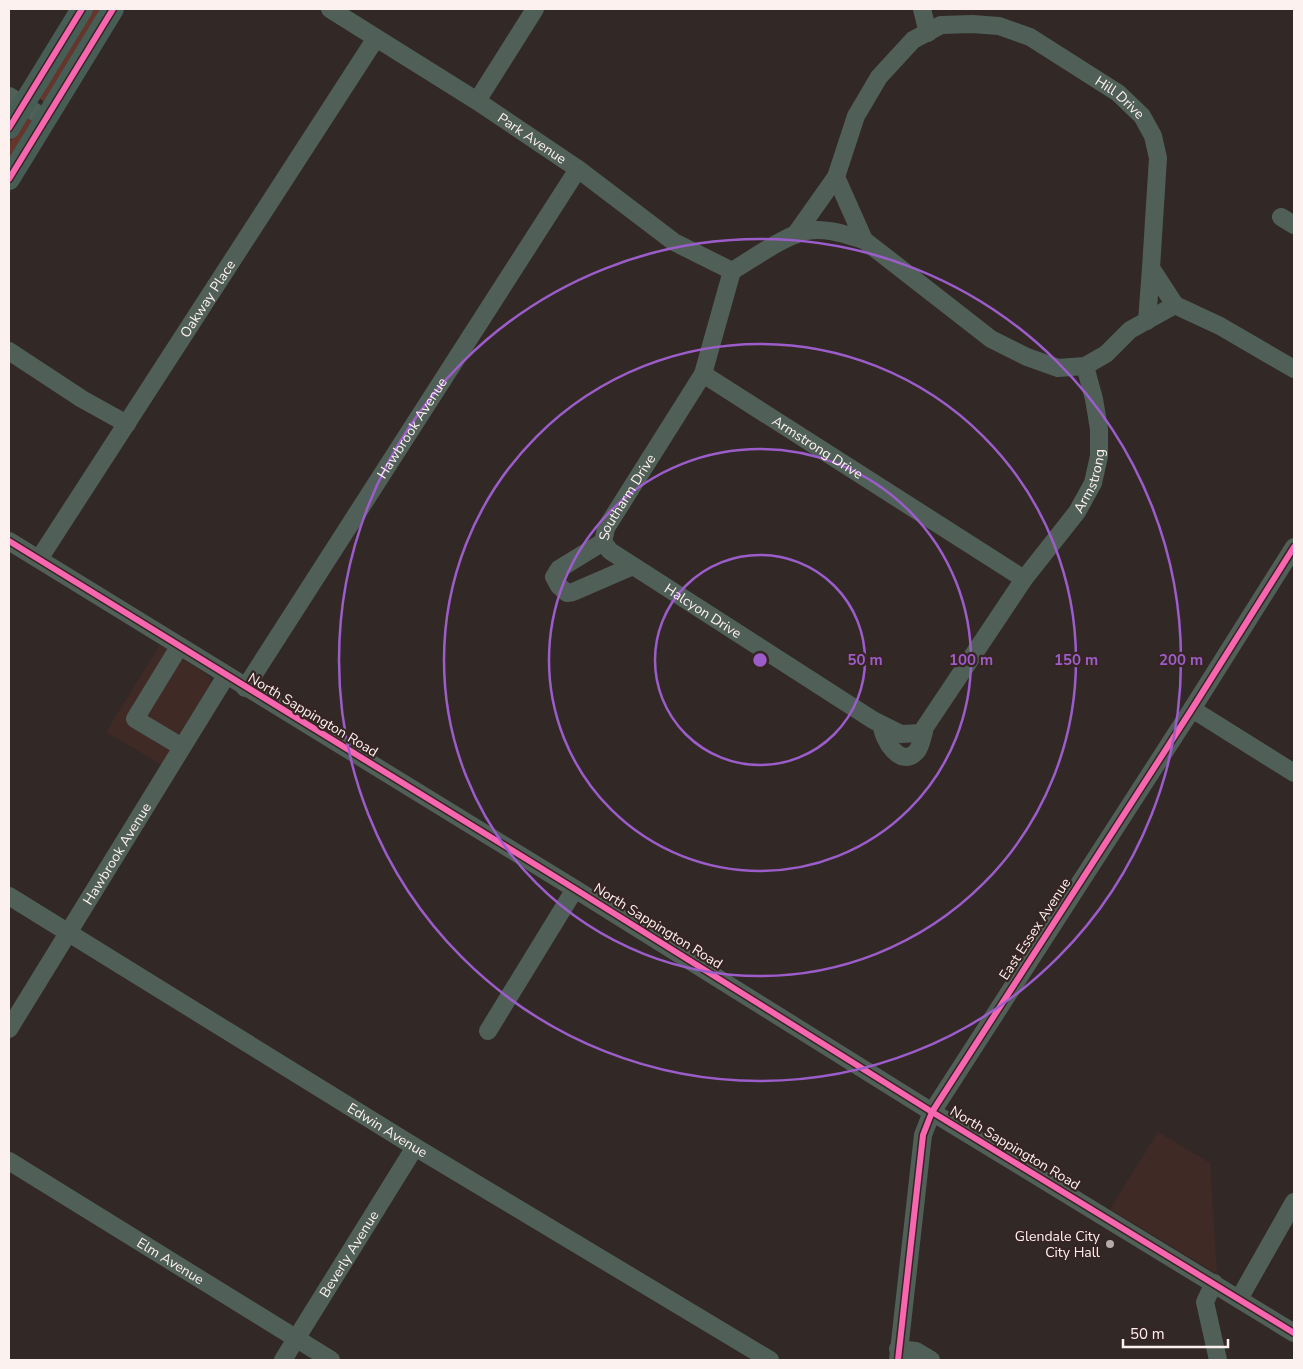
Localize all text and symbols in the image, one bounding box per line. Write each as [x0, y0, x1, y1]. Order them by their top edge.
street label: Hill Drive [1092, 71, 1149, 123]
street label: Park Avenue [494, 108, 570, 168]
street label: Oakway Place [175, 256, 240, 341]
street label: Hawbrook Avenue [372, 374, 451, 482]
street label: Armstrong Drive [768, 411, 867, 483]
street label: Armstrong [1069, 449, 1109, 517]
street label: Southarm Drive [594, 450, 660, 542]
street label: Halcyon Drive [661, 579, 745, 643]
text: 50 m [847, 650, 883, 670]
text: 100 m [949, 650, 993, 670]
text: 150 m [1054, 650, 1098, 670]
text: 200 m [1159, 650, 1203, 670]
centre of rings [751, 651, 769, 669]
street label: North Sappington Road [244, 669, 382, 761]
street label: Hawbrook Avenue [78, 799, 156, 908]
street label: East Essex Avenue [995, 874, 1075, 984]
street label: North Sappington Road [590, 879, 726, 973]
street label: Edwin Avenue [344, 1098, 431, 1162]
street label: North Sappington Road [946, 1102, 1084, 1194]
street label: Beverly Avenue [315, 1207, 383, 1301]
place label: Glendale City City Hall [1015, 1227, 1101, 1262]
street label: Elm Avenue [133, 1233, 208, 1289]
marker: Glendale City City Hall [1104, 1238, 1116, 1250]
scale bar [1123, 1316, 1228, 1348]
text: 50 m [1130, 1324, 1165, 1344]

